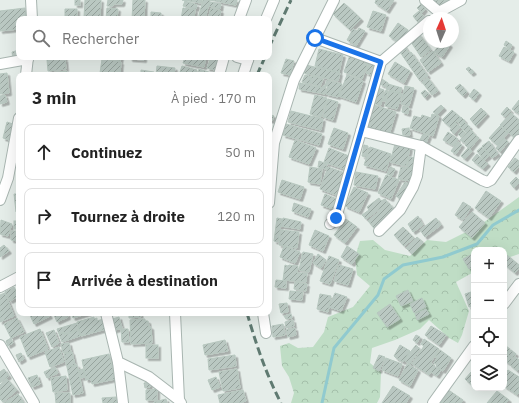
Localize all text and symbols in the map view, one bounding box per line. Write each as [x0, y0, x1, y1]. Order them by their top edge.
north arrow [423, 12, 459, 48]
search box [16, 16, 272, 60]
icon: search [30, 27, 52, 49]
text: Rechercher [62, 29, 139, 48]
route start [306, 29, 324, 47]
text: 3 min [32, 87, 76, 109]
text: À pied · 170 m [171, 90, 256, 107]
icon: ahead [33, 141, 55, 163]
text: Continuez [71, 143, 142, 162]
text: 50 m [225, 144, 255, 161]
icon: right [33, 205, 55, 227]
text: Tournez à droite [71, 207, 185, 226]
text: 120 m [217, 208, 255, 225]
route end [327, 209, 345, 227]
map controls [471, 247, 507, 391]
button: + [471, 247, 507, 283]
icon: arrive [33, 269, 55, 291]
text: Arrivée à destination [71, 271, 218, 290]
button: − [471, 283, 507, 319]
button: locate [471, 319, 507, 355]
button: layers [471, 355, 507, 391]

